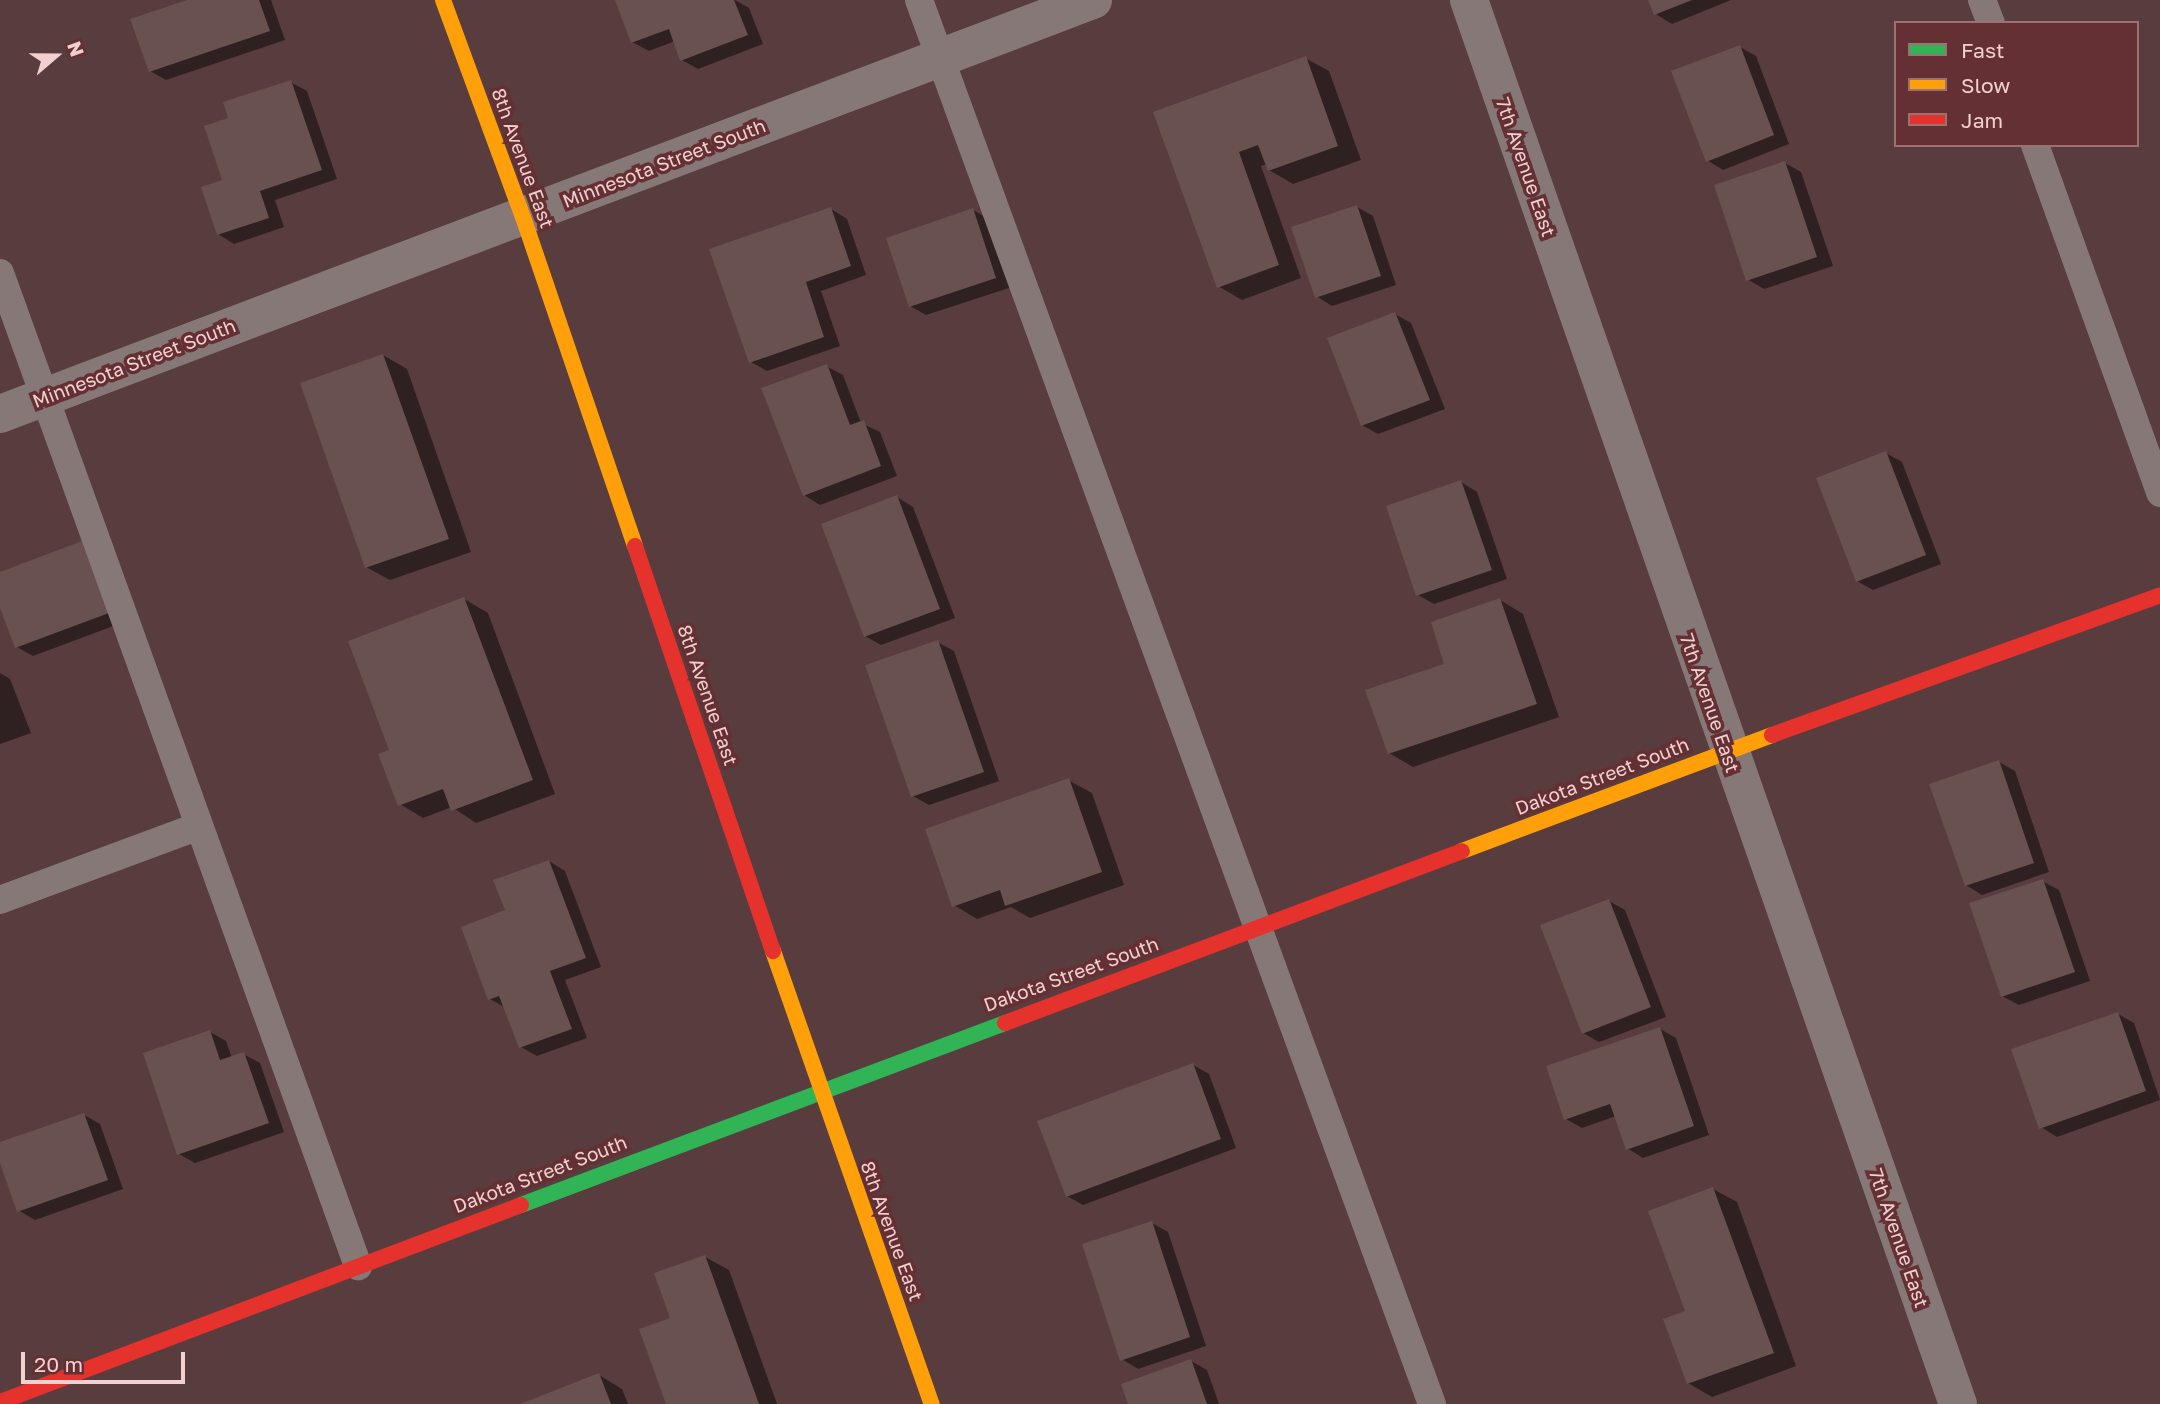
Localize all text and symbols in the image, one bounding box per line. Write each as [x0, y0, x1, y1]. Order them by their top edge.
north arrow [21, 21, 91, 91]
legend [1894, 21, 2139, 147]
text: Fast [1961, 37, 2004, 63]
text: N [63, 38, 89, 59]
text: Slow [1961, 72, 2010, 98]
street label: 8th Avenue East [487, 85, 559, 231]
street label: 7th Avenue East [1491, 94, 1561, 240]
text: Jam [1961, 107, 2003, 133]
street label: Minnesota Street South [559, 114, 769, 212]
street label: Minnesota Street South [29, 314, 239, 412]
street label: 8th Avenue East [673, 622, 743, 768]
street label: 7th Avenue East [1675, 630, 1745, 776]
street label: Dakota Street South [1512, 732, 1692, 820]
street label: Dakota Street South [981, 932, 1161, 1016]
street label: Dakota Street South [450, 1130, 630, 1218]
street label: 8th Avenue East [856, 1158, 928, 1304]
street label: 7th Avenue East [1864, 1165, 1934, 1311]
scale bar [24, 1338, 189, 1382]
text: 20 m [34, 1351, 83, 1377]

